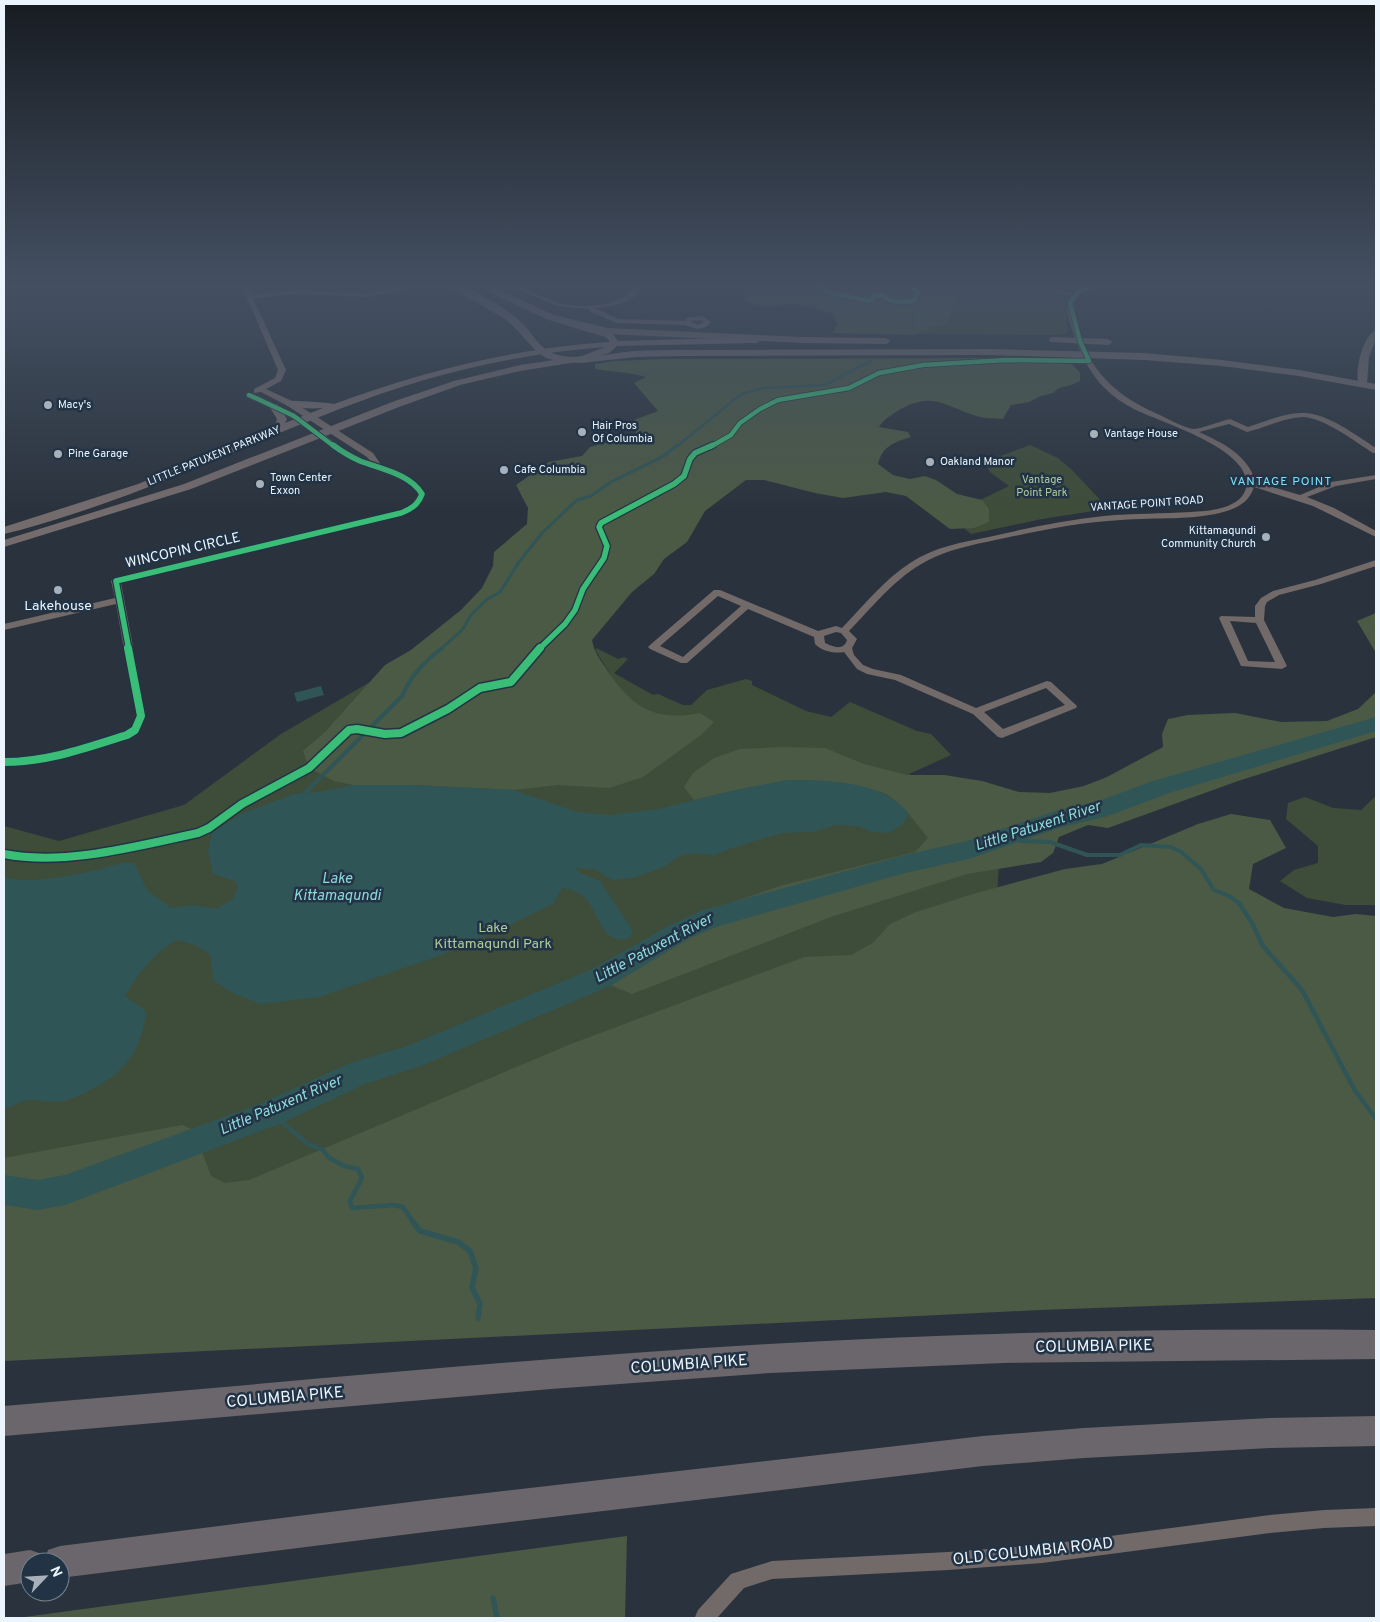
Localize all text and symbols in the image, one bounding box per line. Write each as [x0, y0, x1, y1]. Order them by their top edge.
place label: Macy's [58, 398, 91, 412]
marker: Macy's [42, 399, 54, 411]
place label: Hair Pros Of Columbia [592, 419, 653, 446]
street label: LITTLE PATUXENT PARKWAY [145, 423, 283, 489]
marker: Hair Pros Of Columbia [576, 426, 588, 438]
place label: Vantage House [1104, 427, 1178, 441]
marker: Vantage House [1088, 428, 1100, 440]
place label: Pine Garage [68, 447, 128, 461]
marker: Pine Garage [52, 448, 64, 460]
place label: Oakland Manor [940, 455, 1015, 469]
marker: Oakland Manor [924, 456, 936, 468]
place label: Cafe Columbia [514, 463, 586, 477]
marker: Cafe Columbia [498, 464, 510, 476]
place label: Town Center Exxon [270, 471, 332, 498]
park label: Vantage Point Park [1016, 473, 1068, 500]
district label: VANTAGE POINT [1230, 474, 1332, 490]
marker: Town Center Exxon [254, 478, 266, 490]
street label: VANTAGE POINT ROAD [1090, 493, 1204, 515]
place label: Kittamaqundi Community Church [1161, 524, 1256, 551]
street label: WINCOPIN CIRCLE [124, 530, 242, 572]
marker: Kittamaqundi Community Church [1260, 531, 1272, 543]
marker: Lakehouse [52, 584, 64, 596]
place label: Lakehouse [24, 598, 92, 615]
water label: Little Patuxent River [973, 797, 1104, 856]
water label: Lake Kittamaqundi [293, 870, 382, 906]
water label: Little Patuxent River [592, 909, 717, 988]
park label: Lake Kittamaqundi Park [434, 920, 552, 953]
water label: Little Patuxent River [217, 1071, 346, 1140]
street label: COLUMBIA PIKE [1035, 1336, 1153, 1358]
street label: COLUMBIA PIKE [630, 1351, 748, 1379]
street label: COLUMBIA PIKE [226, 1383, 344, 1413]
street label: OLD COLUMBIA ROAD [952, 1534, 1114, 1570]
north arrow [20, 1552, 70, 1602]
text: N [46, 1564, 65, 1580]

